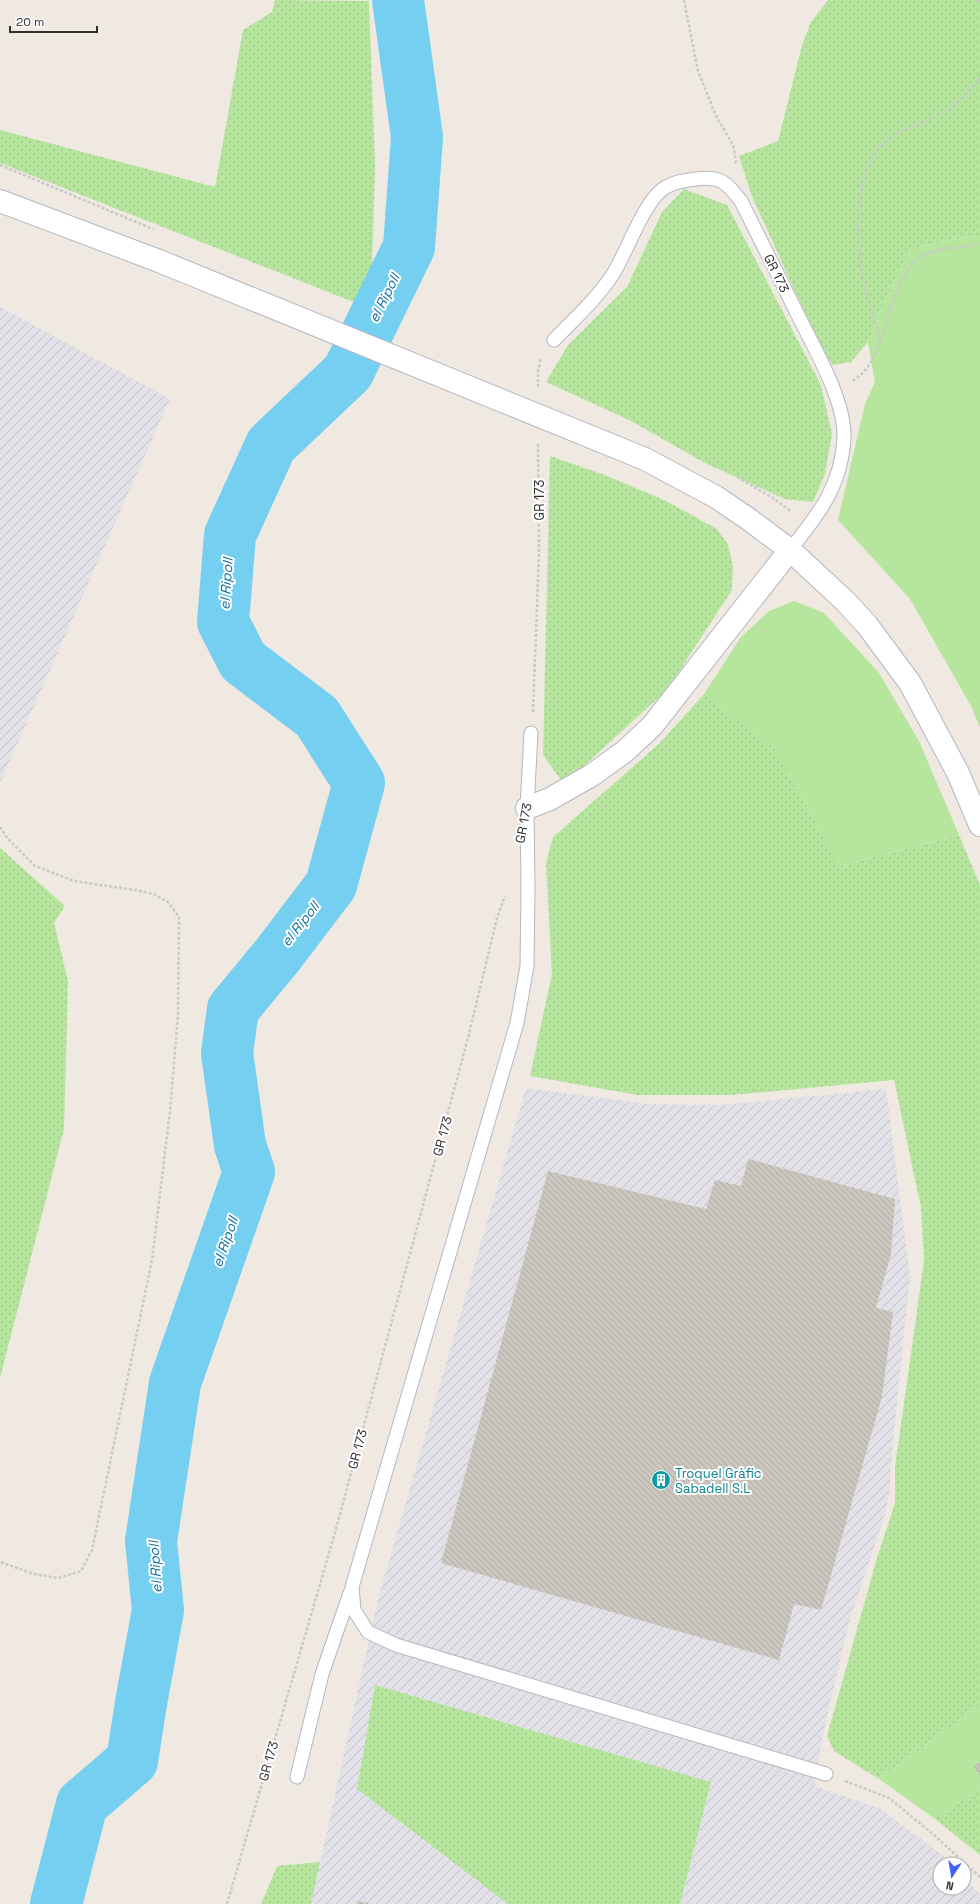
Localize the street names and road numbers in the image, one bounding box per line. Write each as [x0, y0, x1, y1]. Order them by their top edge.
street label: GR 173 [760, 251, 793, 295]
street label: GR 173 [531, 479, 548, 520]
street label: GR 173 [511, 801, 536, 845]
street label: GR 173 [429, 1114, 456, 1158]
street label: GR 173 [344, 1427, 371, 1471]
street label: GR 173 [255, 1739, 282, 1783]

